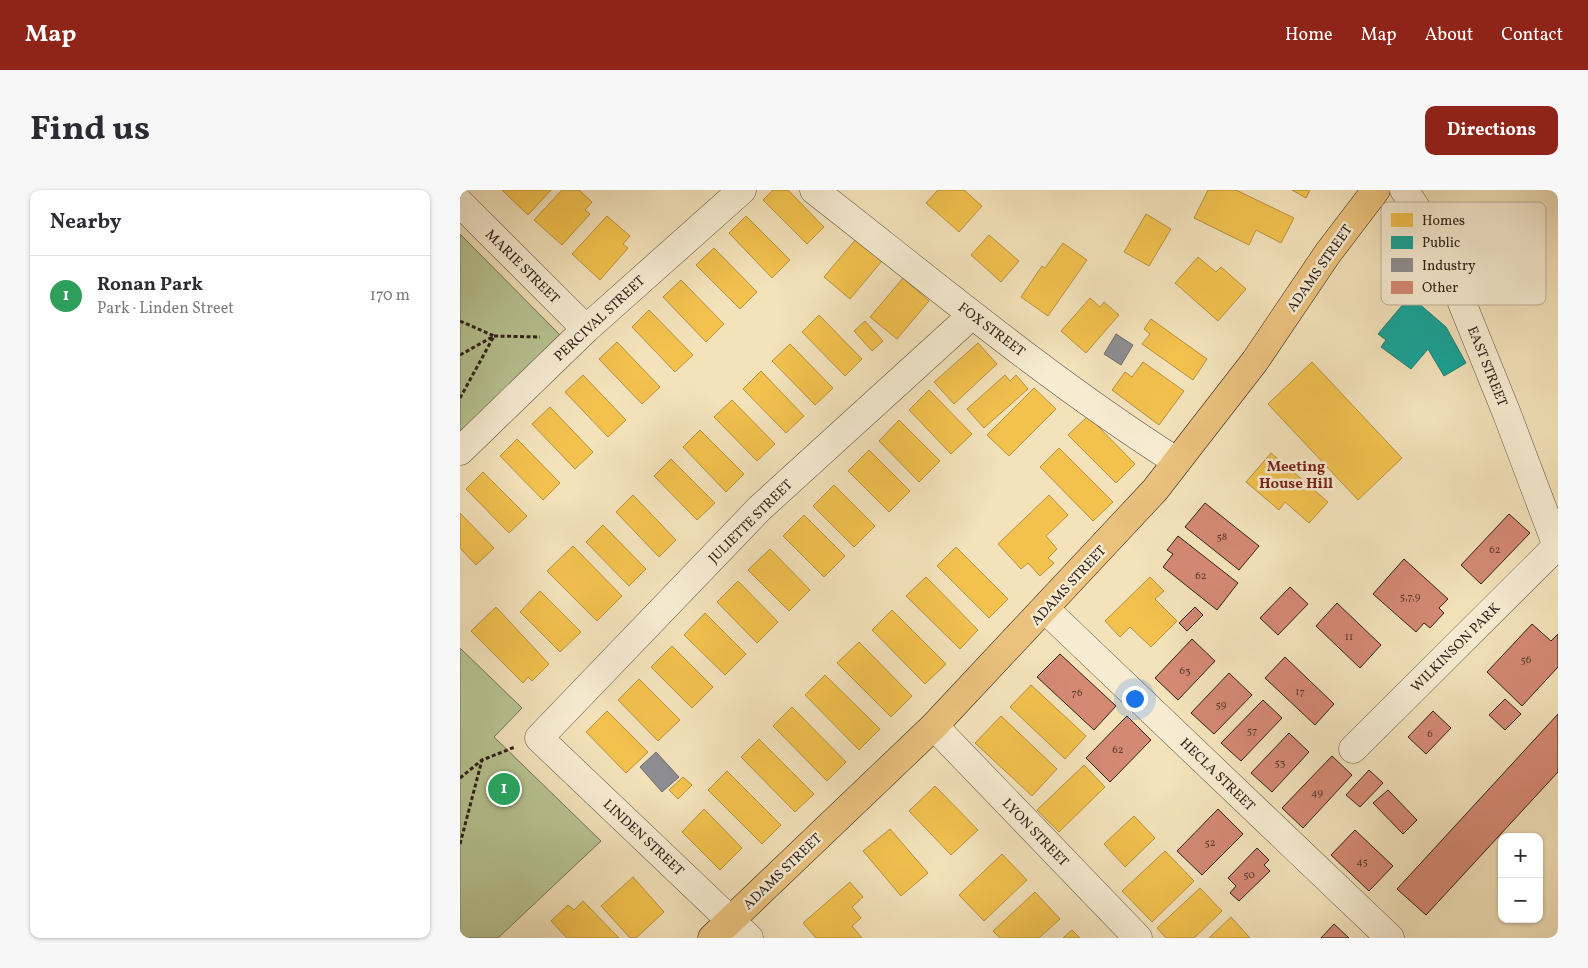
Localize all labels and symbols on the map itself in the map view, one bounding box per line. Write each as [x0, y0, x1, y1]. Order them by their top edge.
legend [1381, 202, 1546, 305]
text: Homes [1422, 212, 1465, 231]
street label: ADAMS STREET [1283, 221, 1357, 316]
street label: MARIE STREET [481, 226, 563, 308]
text: Public [1422, 234, 1460, 253]
text: Industry [1422, 257, 1476, 276]
street label: PERCIVAL STREET [550, 272, 650, 366]
text: Other [1422, 279, 1458, 298]
street label: FOX STREET [954, 299, 1029, 362]
street label: EAST STREET [1462, 324, 1511, 410]
district label: Meeting House Hill [1259, 457, 1333, 495]
street label: JULIETTE STREET [705, 476, 797, 568]
house number: 58 [1217, 530, 1228, 545]
street label: ADAMS STREET [1027, 542, 1111, 630]
house number: 62 [1489, 543, 1501, 558]
house number: 62 [1195, 569, 1207, 584]
house number: 5,7,9 [1400, 590, 1421, 605]
street label: WILKINSON PARK [1407, 599, 1505, 697]
house number: 11 [1345, 630, 1353, 645]
house number: 56 [1521, 653, 1532, 668]
house number: 63 [1179, 664, 1191, 679]
house number: 17 [1295, 685, 1305, 700]
house number: 76 [1072, 686, 1083, 701]
your location [1122, 686, 1148, 712]
house number: 59 [1216, 698, 1227, 713]
house number: 57 [1247, 724, 1257, 739]
house number: 6 [1427, 727, 1433, 742]
street label: HECLA STREET [1175, 734, 1259, 816]
house number: 62 [1112, 743, 1124, 758]
house number: 53 [1275, 756, 1286, 771]
pin: 1 [488, 770, 520, 808]
house number: 49 [1311, 786, 1323, 801]
street label: LYON STREET [997, 795, 1072, 871]
street label: LINDEN STREET [598, 796, 688, 881]
street label: ADAMS STREET [740, 830, 827, 915]
house number: 52 [1204, 836, 1216, 851]
house number: 45 [1356, 855, 1368, 870]
house number: 50 [1243, 868, 1255, 883]

